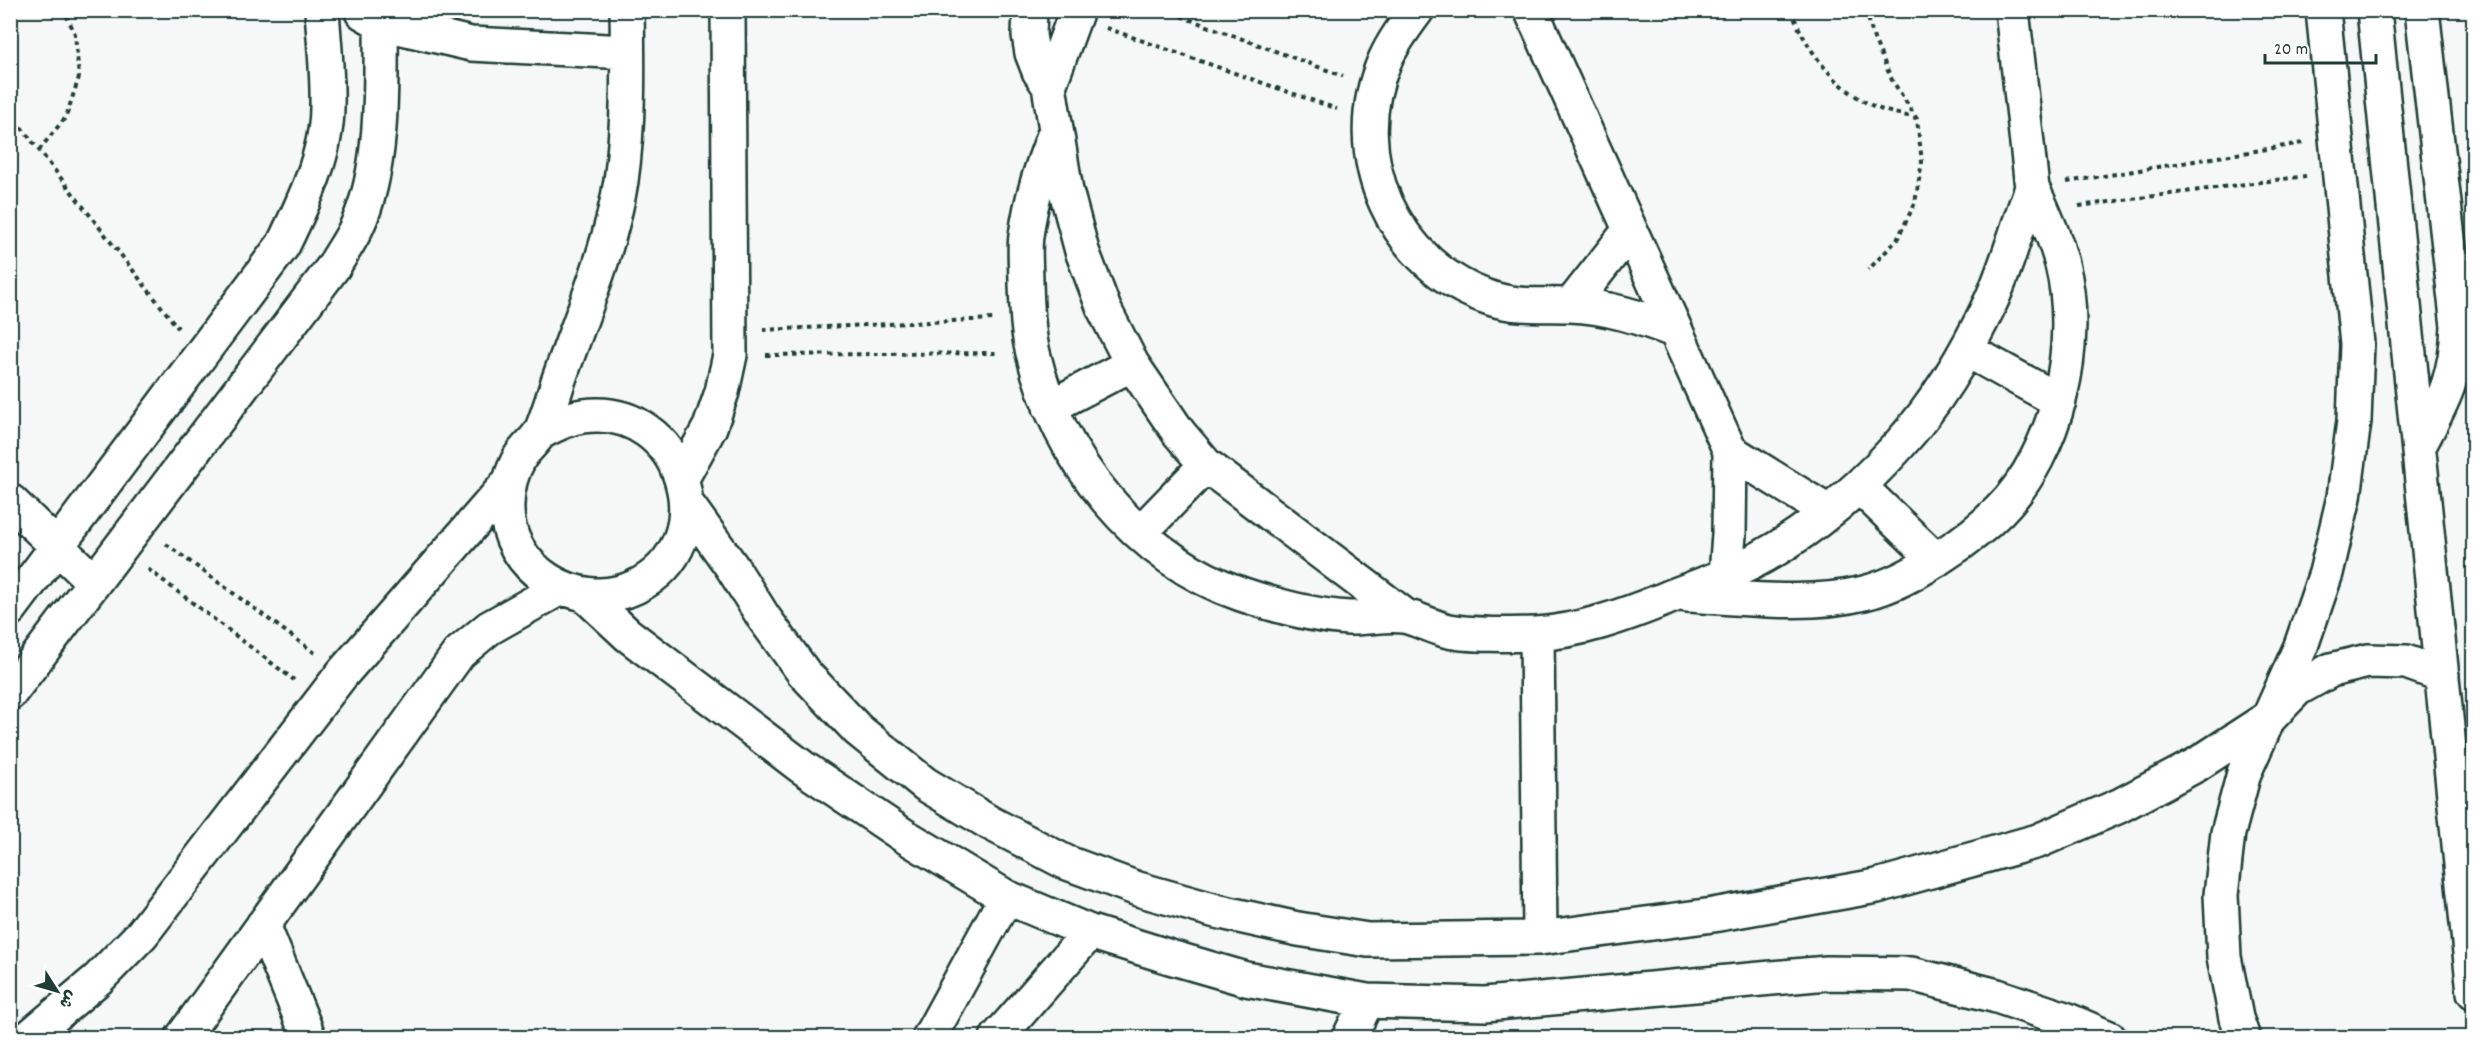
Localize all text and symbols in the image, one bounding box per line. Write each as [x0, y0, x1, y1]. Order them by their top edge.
scale bar [2265, 27, 2376, 65]
text: 20 m [2274, 38, 2308, 63]
north arrow [27, 961, 87, 1021]
text: ش [52, 985, 81, 1012]

